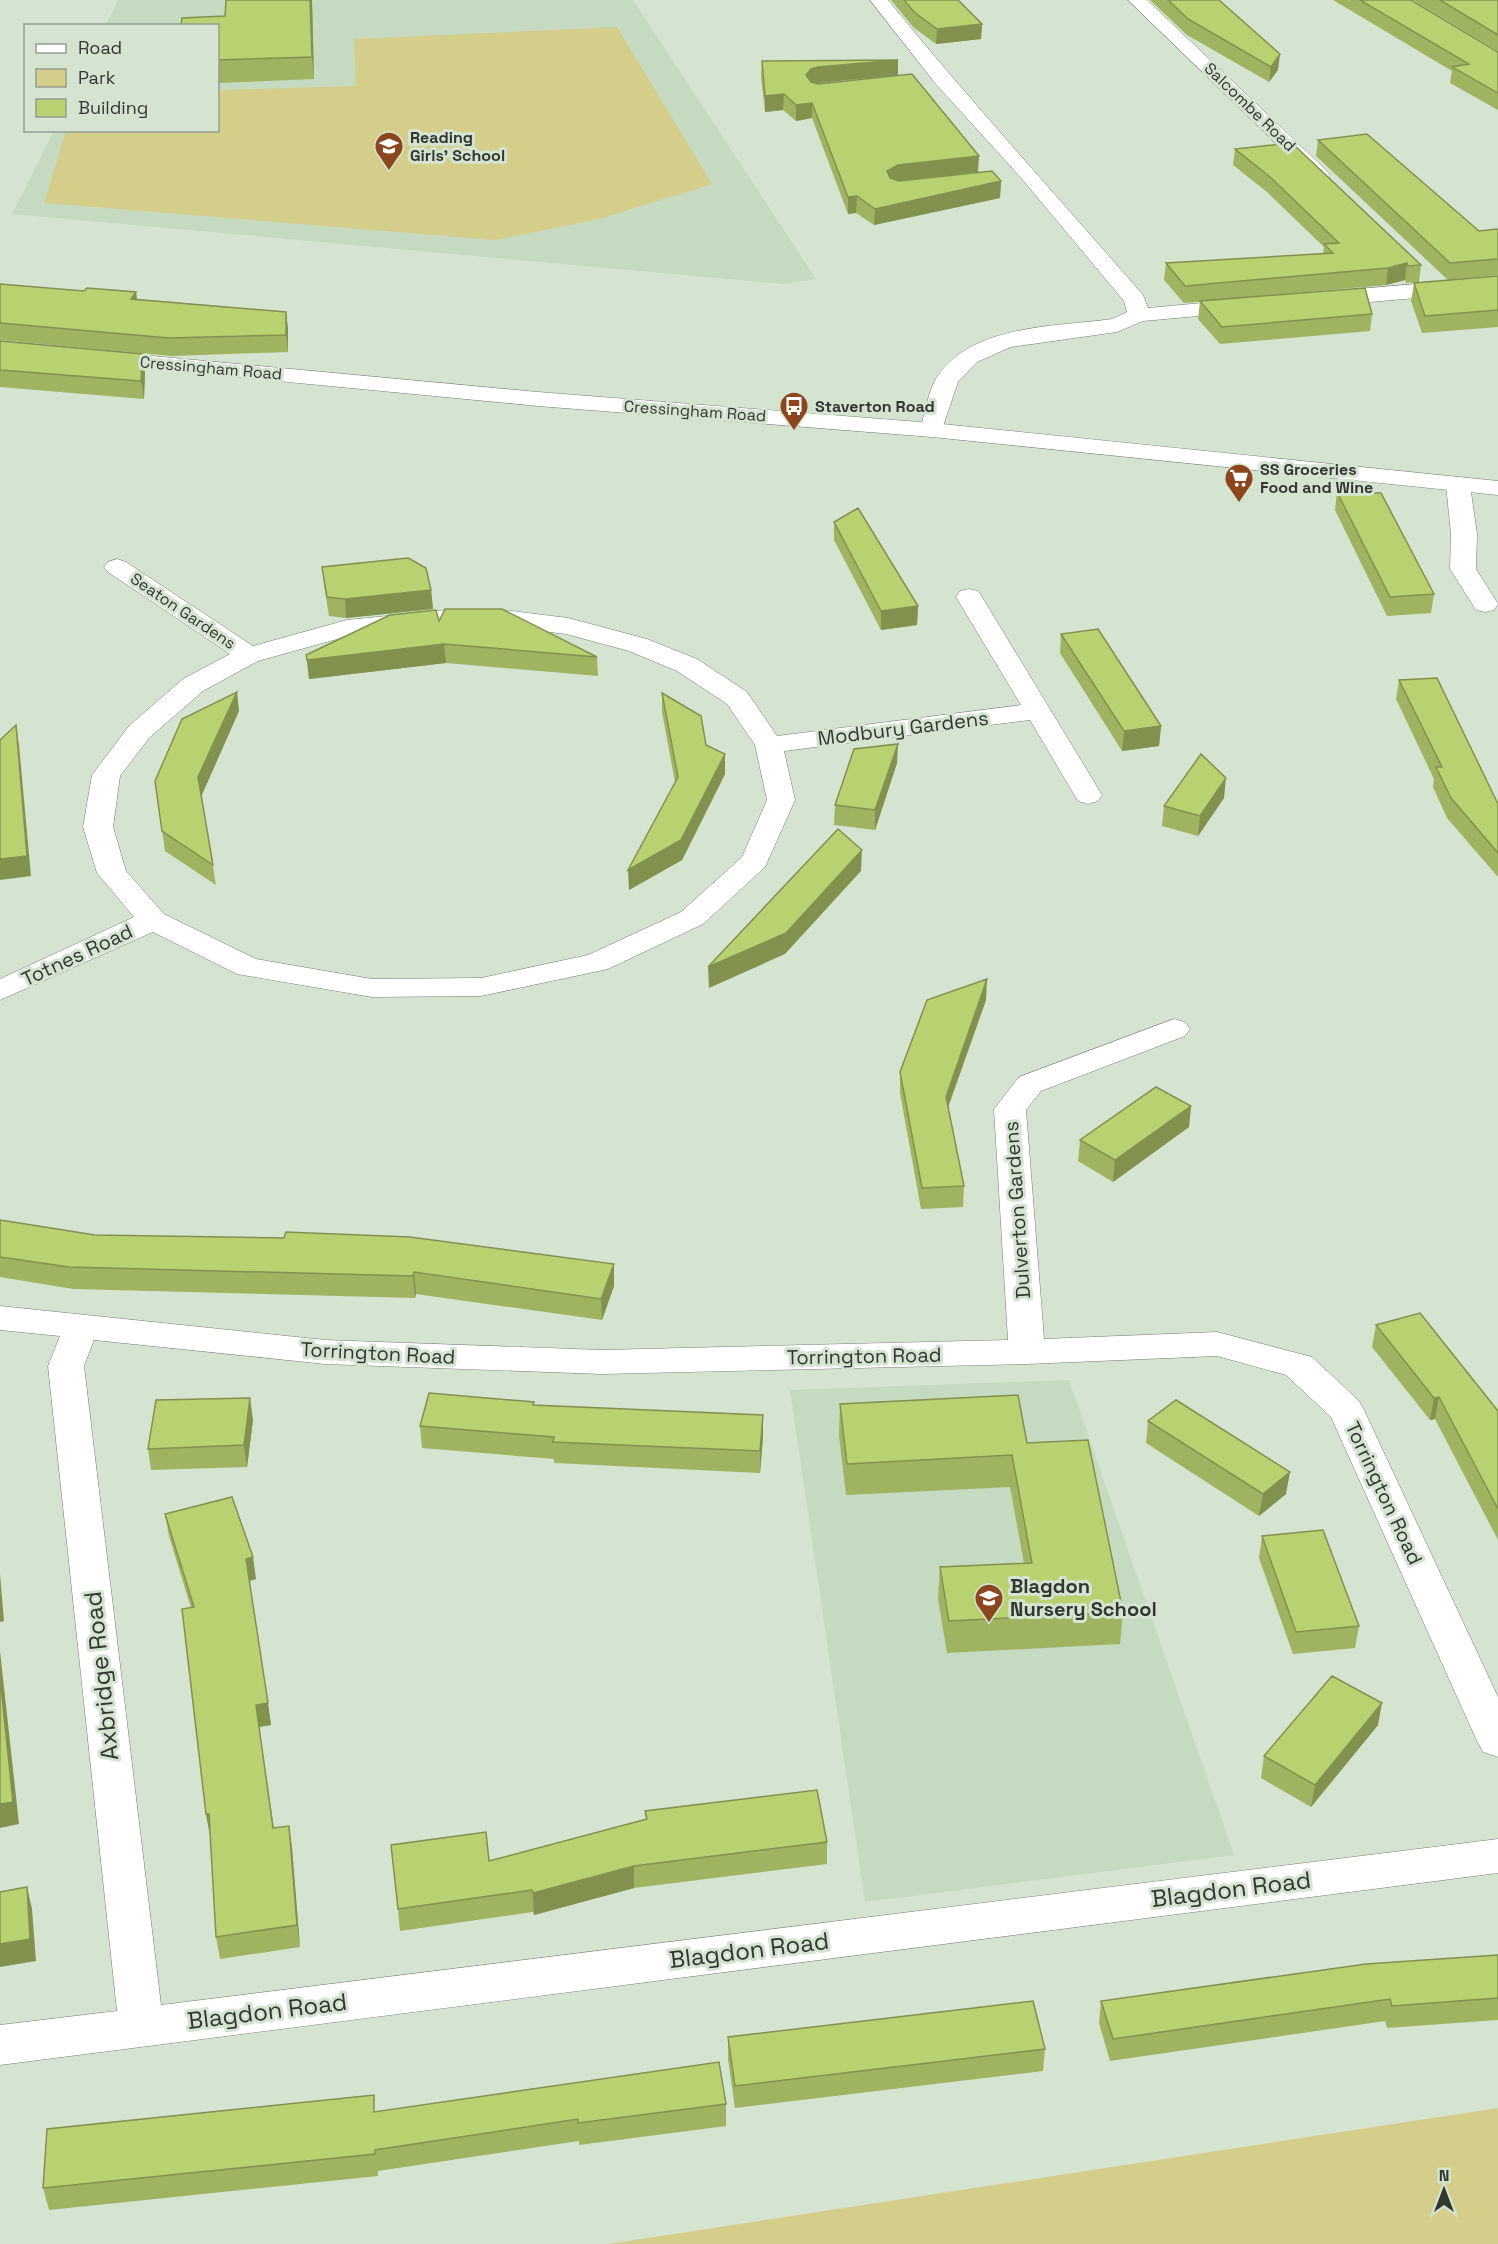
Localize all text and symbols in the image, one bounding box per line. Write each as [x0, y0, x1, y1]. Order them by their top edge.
legend [24, 24, 219, 132]
text: Road [78, 36, 122, 59]
street label: Salcombe Road [1200, 58, 1300, 156]
text: Park [78, 66, 116, 89]
text: Building [78, 96, 148, 119]
place label: Reading Girls' School [410, 127, 505, 166]
school or university icon: Reading Girls' School [373, 130, 405, 172]
street label: Cressingham Road [139, 351, 283, 385]
bus stop icon: Staverton Road [778, 390, 810, 432]
street label: Cressingham Road [623, 396, 767, 426]
place label: Staverton Road [815, 396, 935, 417]
place label: SS Groceries Food and Wine [1260, 459, 1373, 498]
supermarket icon: SS Groceries Food and Wine [1223, 462, 1255, 504]
street label: Seaton Gardens [126, 568, 240, 654]
street label: Modbury Gardens [816, 705, 990, 751]
street label: Totnes Road [17, 918, 137, 992]
street label: Dulverton Gardens [998, 1120, 1036, 1300]
street label: Torrington Road [300, 1336, 456, 1370]
street label: Torrington Road [786, 1342, 942, 1370]
street label: Torrington Road [1339, 1417, 1429, 1569]
place label: Blagdon Nursery School [1010, 1573, 1157, 1622]
school or university icon: Blagdon Nursery School [973, 1582, 1005, 1624]
street label: Axbridge Road [77, 1590, 125, 1762]
street label: Blagdon Road [1149, 1864, 1313, 1914]
street label: Blagdon Road [667, 1925, 831, 1975]
street label: Blagdon Road [185, 1986, 349, 2036]
north arrow [1414, 2160, 1474, 2220]
text: N [1439, 2165, 1449, 2186]

